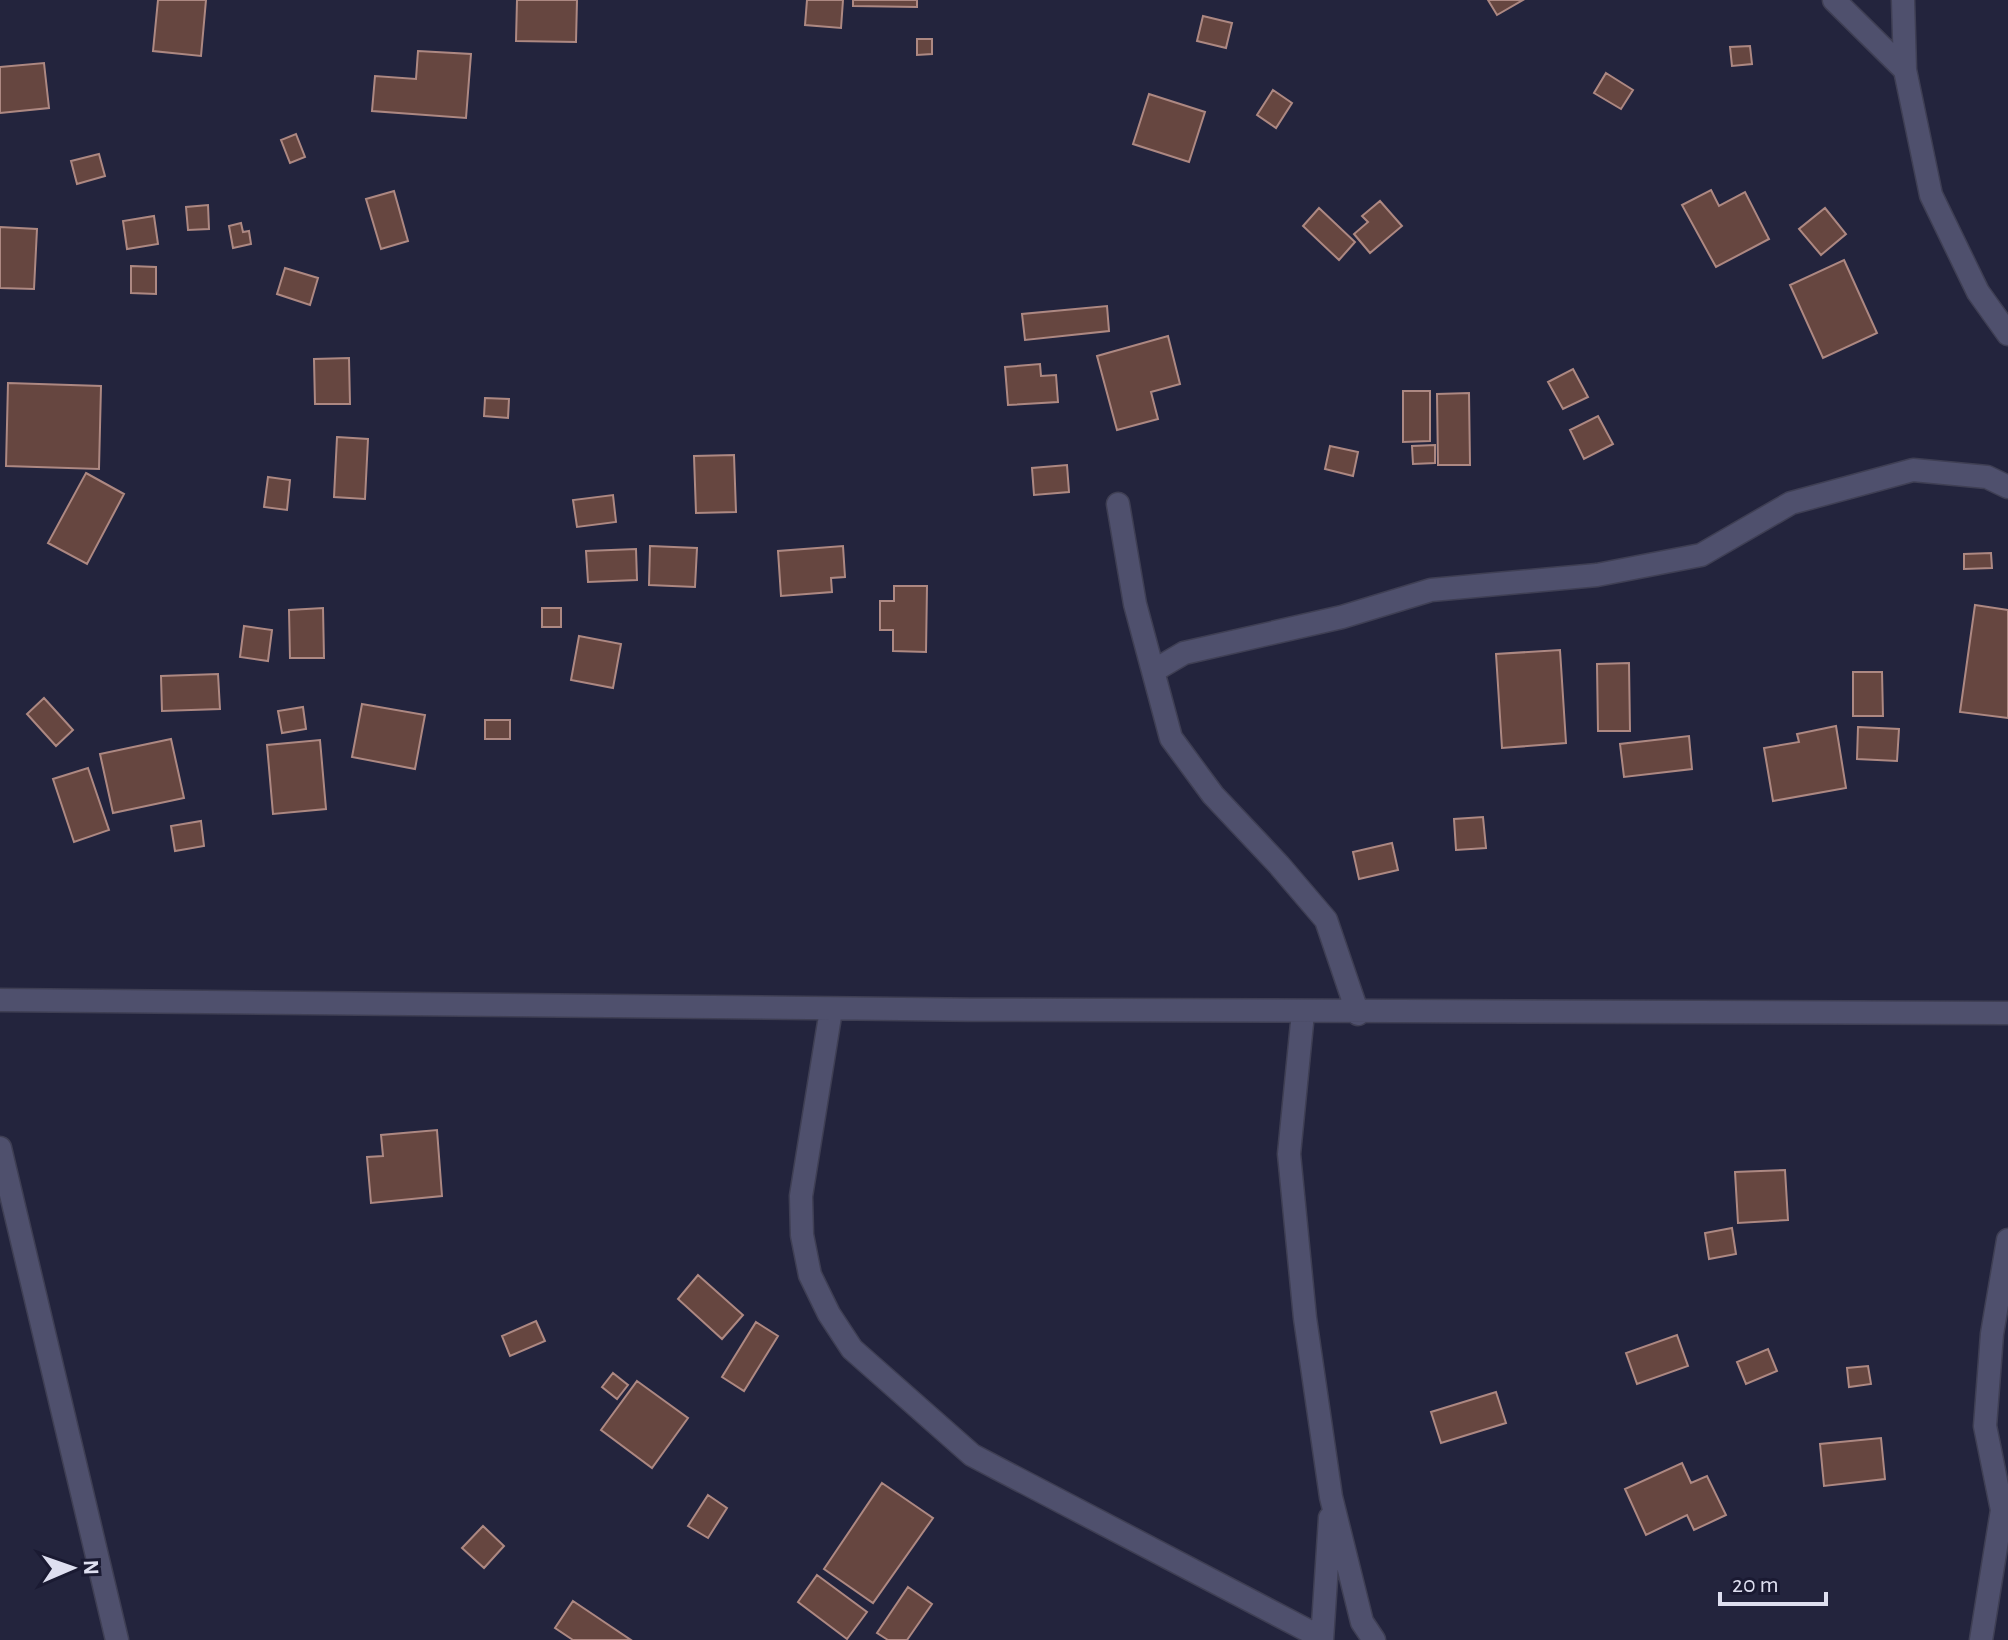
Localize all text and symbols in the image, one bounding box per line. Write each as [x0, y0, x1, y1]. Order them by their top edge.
north arrow [32, 1528, 112, 1608]
scale bar [1720, 1556, 1826, 1606]
text: N [80, 1559, 102, 1575]
text: 20 m [1732, 1573, 1779, 1597]

